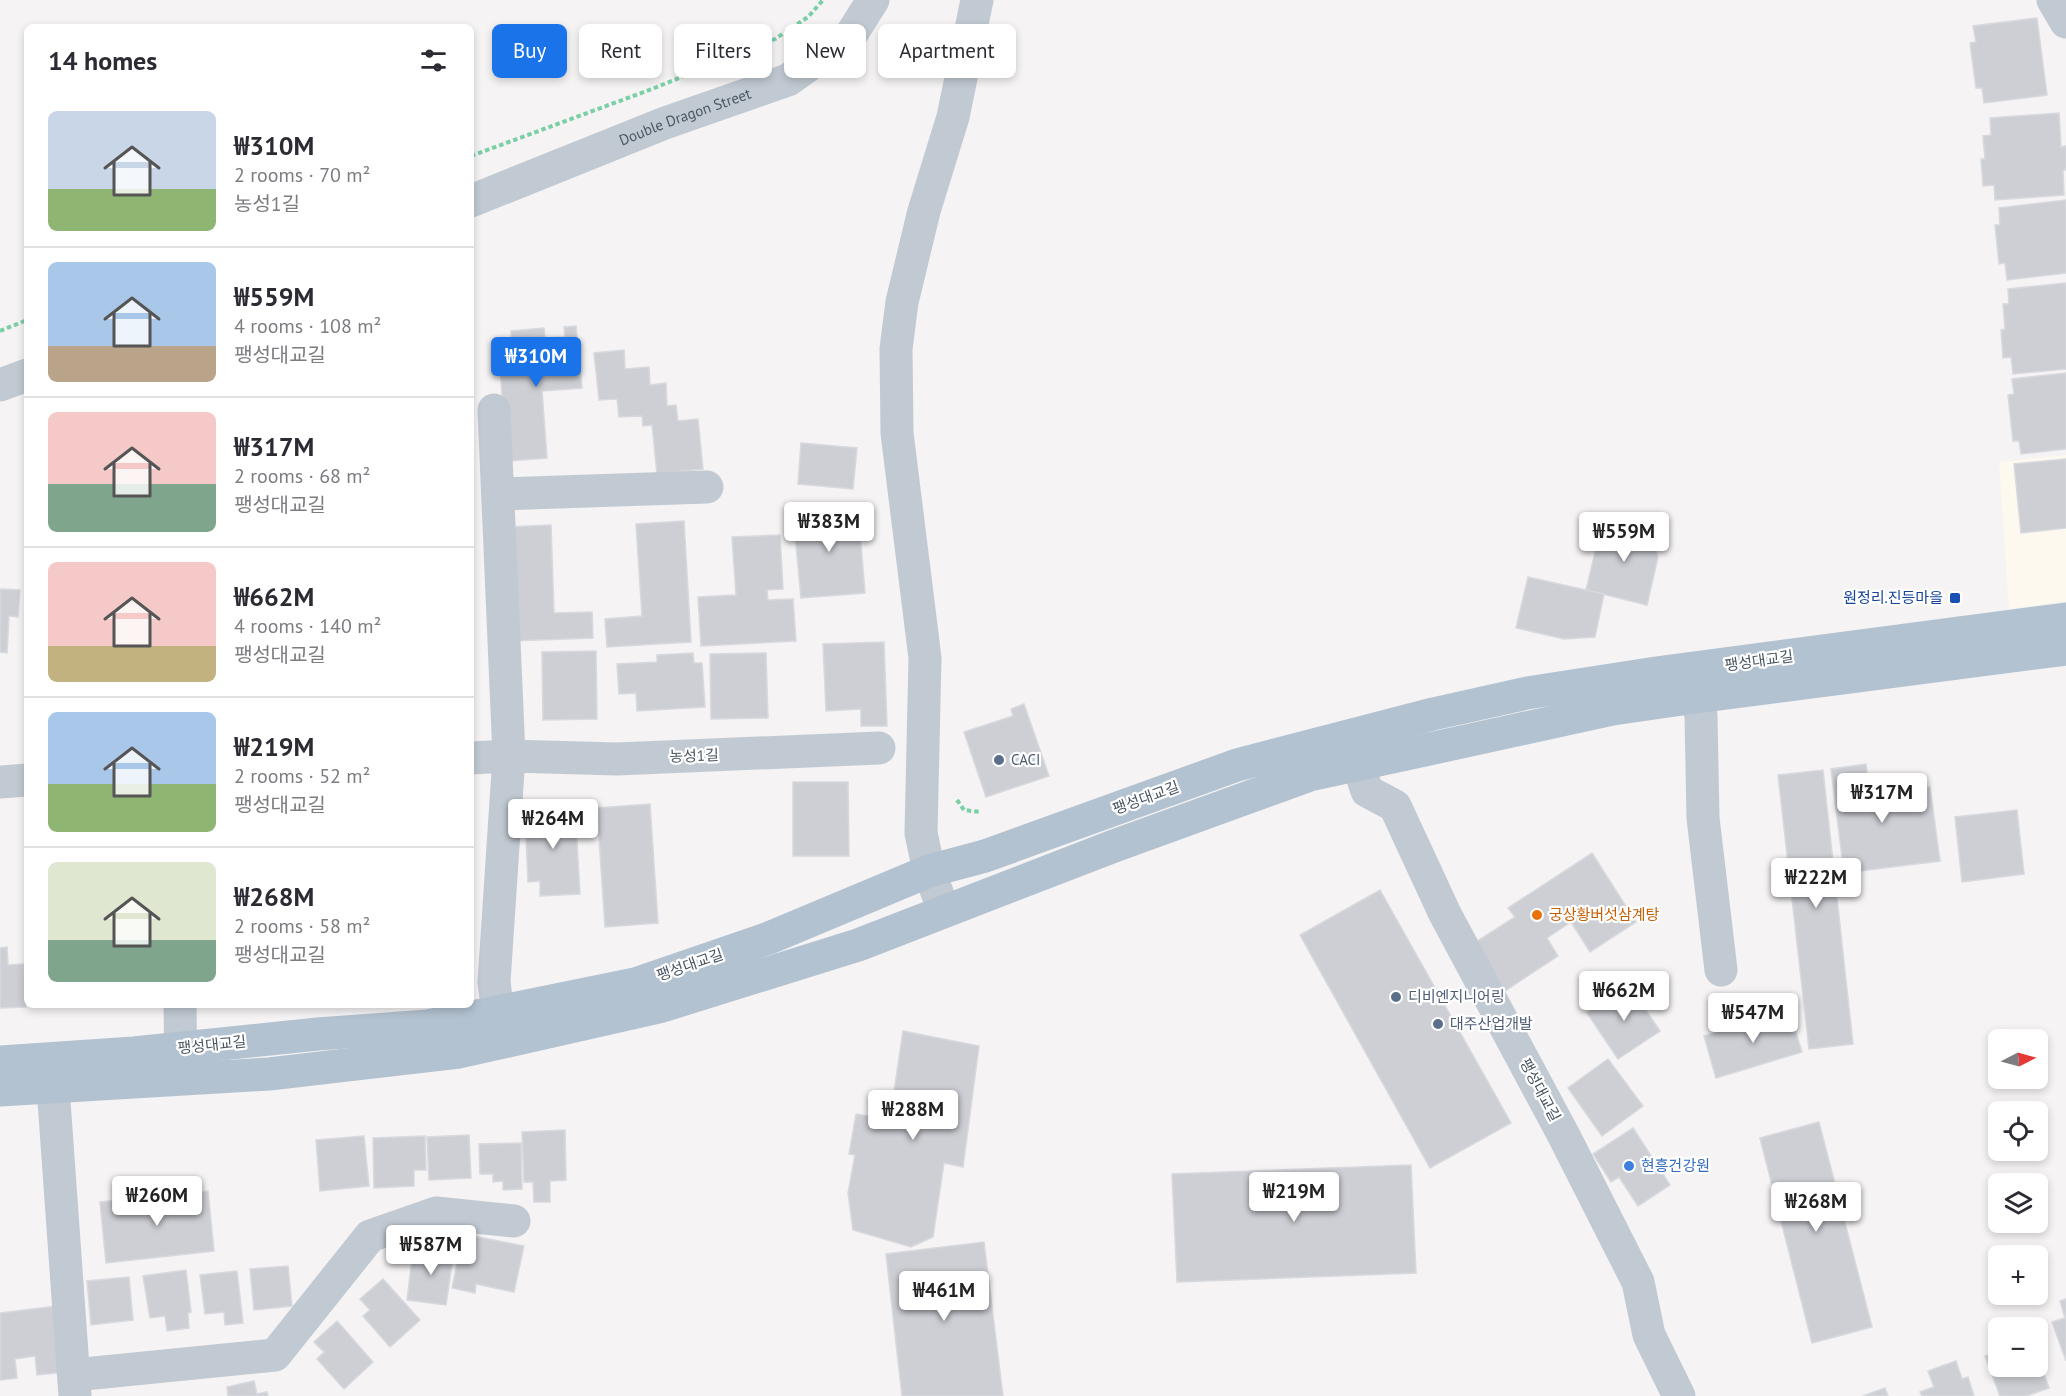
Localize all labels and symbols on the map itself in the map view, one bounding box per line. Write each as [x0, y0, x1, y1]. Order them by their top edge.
street label: Double Dragon Street [616, 84, 753, 150]
pin: ₩310M [494, 337, 578, 388]
pin: ₩383M [787, 502, 871, 553]
pin: ₩559M [1582, 512, 1666, 563]
place label: 원정리.진등마을 [1843, 588, 1943, 607]
marker: 원정리.진등마을 [1948, 591, 1962, 605]
street label: 팽성대교길 [1723, 646, 1794, 675]
street label: 농성1길 [669, 745, 719, 766]
place label: CACI [1011, 750, 1040, 769]
marker: CACI [992, 753, 1006, 767]
pin: ₩317M [1840, 773, 1924, 824]
street label: 팽성대교길 [1110, 777, 1182, 818]
pin: ₩264M [511, 799, 595, 850]
pin: ₩222M [1774, 858, 1858, 909]
place label: 궁상황버섯삼계탕 [1549, 905, 1660, 924]
marker: 궁상황버섯삼계탕 [1530, 908, 1544, 922]
street label: 팽성대교길 [654, 944, 726, 985]
pin: ₩662M [1582, 971, 1666, 1022]
place label: 디비엔지니어링 [1408, 987, 1505, 1006]
marker: 디비엔지니어링 [1389, 990, 1403, 1004]
pin: ₩547M [1711, 993, 1795, 1044]
place label: 대주산업개발 [1450, 1014, 1533, 1033]
marker: 대주산업개발 [1431, 1017, 1445, 1031]
north arrow [1988, 1029, 2048, 1089]
street label: 팽성대교길 [177, 1031, 247, 1058]
street label: 팽성대교길 [1516, 1055, 1565, 1125]
pin: ₩288M [871, 1090, 955, 1141]
place label: 현흥건강원 [1641, 1156, 1710, 1175]
marker: 현흥건강원 [1622, 1159, 1636, 1173]
pin: ₩219M [1252, 1172, 1336, 1223]
pin: ₩260M [115, 1176, 199, 1227]
pin: ₩268M [1774, 1182, 1858, 1233]
pin: ₩587M [389, 1225, 473, 1276]
pin: ₩461M [902, 1271, 986, 1322]

